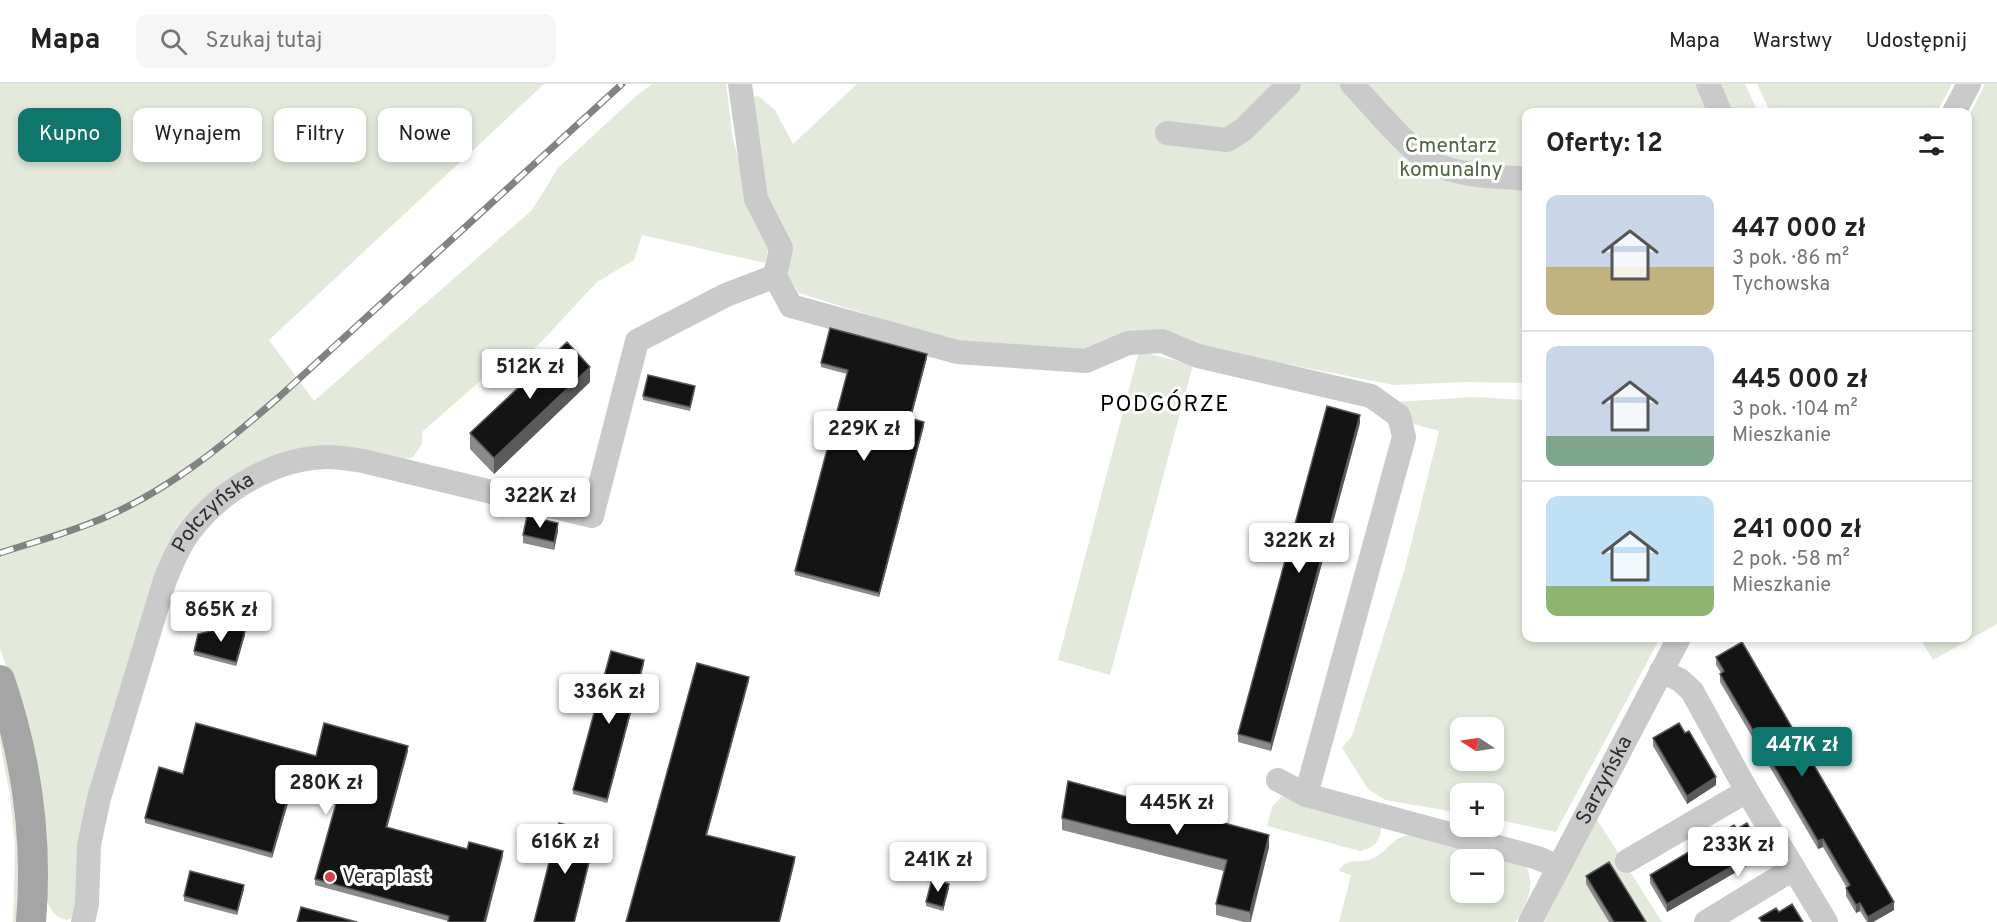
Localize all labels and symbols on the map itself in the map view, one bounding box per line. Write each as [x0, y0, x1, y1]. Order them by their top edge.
park label: Cmentarz komunalny [1399, 133, 1503, 184]
pin: 512K zł [475, 349, 585, 400]
district label: PODGÓRZE [1100, 389, 1230, 419]
pin: 229K zł [809, 411, 919, 462]
street label: Połczyńska [166, 466, 259, 557]
pin: 322K zł [485, 478, 595, 529]
pin: 322K zł [1244, 523, 1354, 574]
pin: 865K zł [166, 592, 276, 643]
pin: 336K zł [554, 674, 664, 725]
north arrow [1450, 717, 1504, 771]
pin: 447K zł [1747, 727, 1857, 778]
street label: Sarzyńska [1570, 731, 1639, 829]
pin: 280K zł [271, 765, 381, 816]
pin: 445K zł [1122, 785, 1232, 836]
pin: 616K zł [510, 824, 620, 875]
pin: 233K zł [1683, 827, 1793, 878]
pin: 241K zł [883, 842, 993, 893]
place label: Veraplast [342, 864, 430, 891]
marker: Veraplast [323, 870, 337, 884]

